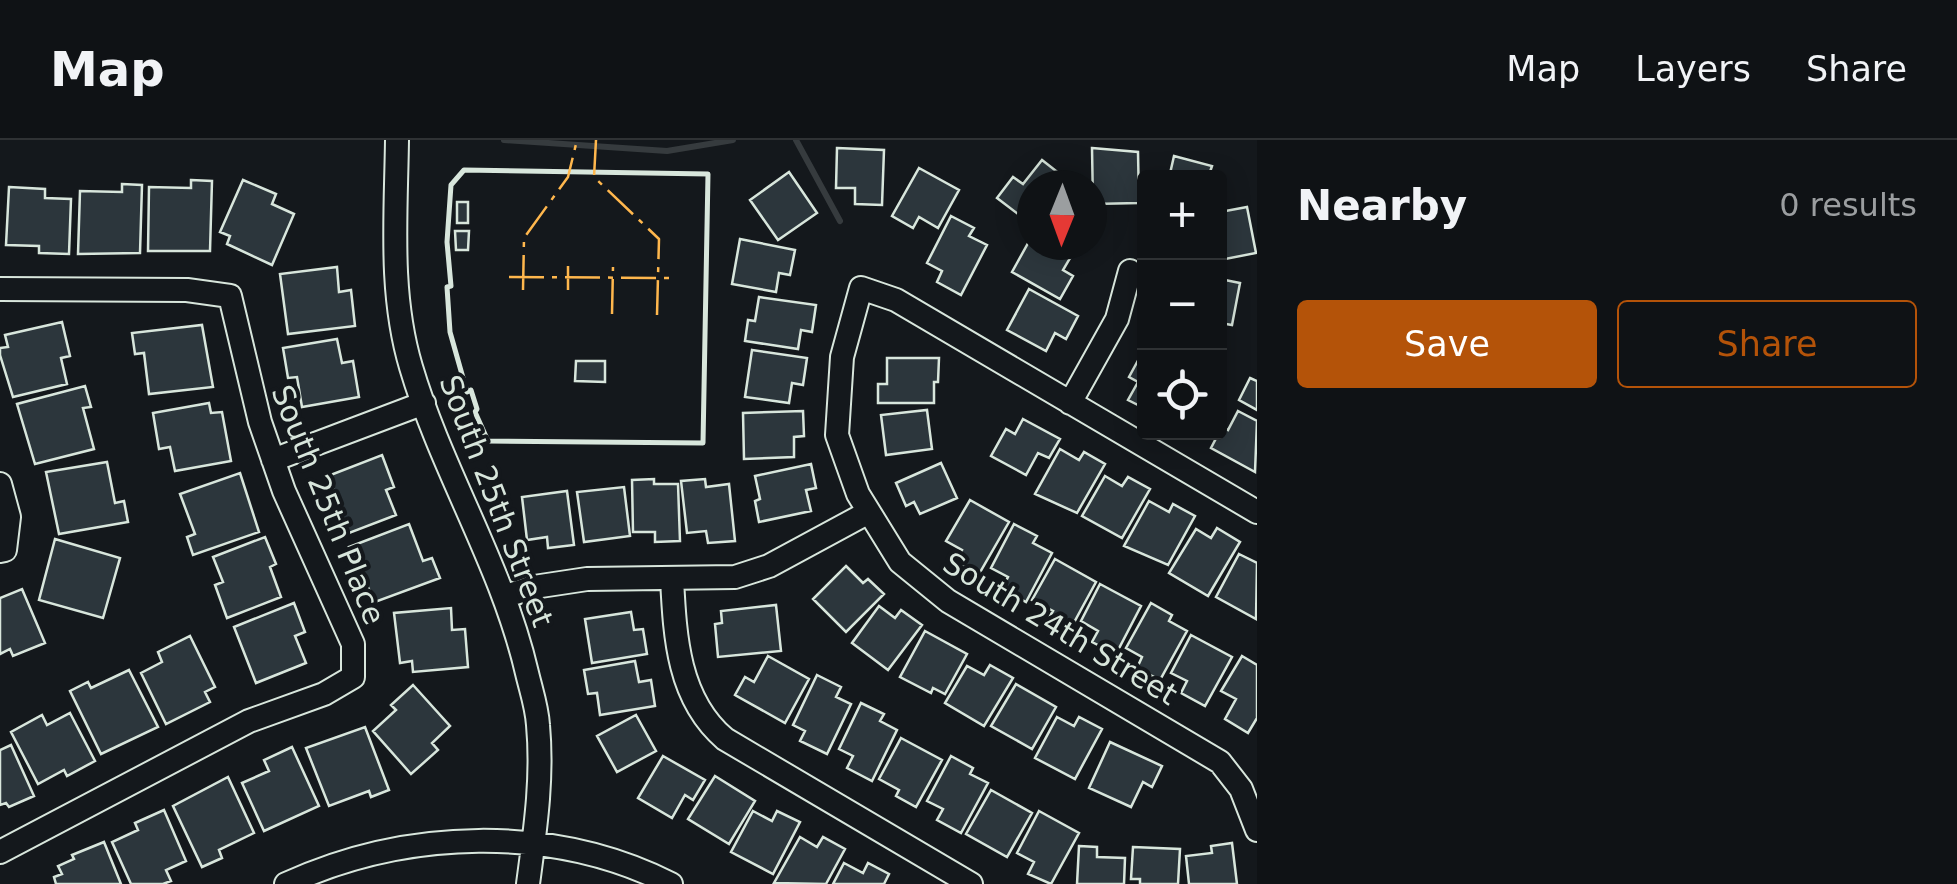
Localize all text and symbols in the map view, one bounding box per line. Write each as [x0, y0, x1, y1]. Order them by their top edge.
text: Map [50, 41, 165, 97]
text: Map [1506, 49, 1580, 89]
text: Layers [1635, 49, 1751, 89]
text: Share [1806, 49, 1907, 89]
north arrow [1017, 170, 1107, 260]
map controls [1137, 170, 1227, 440]
button: + [1137, 170, 1227, 260]
text: Nearby [1297, 181, 1467, 230]
text: 0 results [1779, 186, 1917, 224]
button: − [1137, 260, 1227, 350]
button: Save [1297, 300, 1597, 388]
button: Share [1617, 300, 1917, 388]
button: locate [1137, 350, 1227, 440]
street label: South 25th Street [432, 370, 561, 632]
street label: South 25th Place [264, 380, 392, 630]
street label: South 24th Street [937, 545, 1184, 712]

